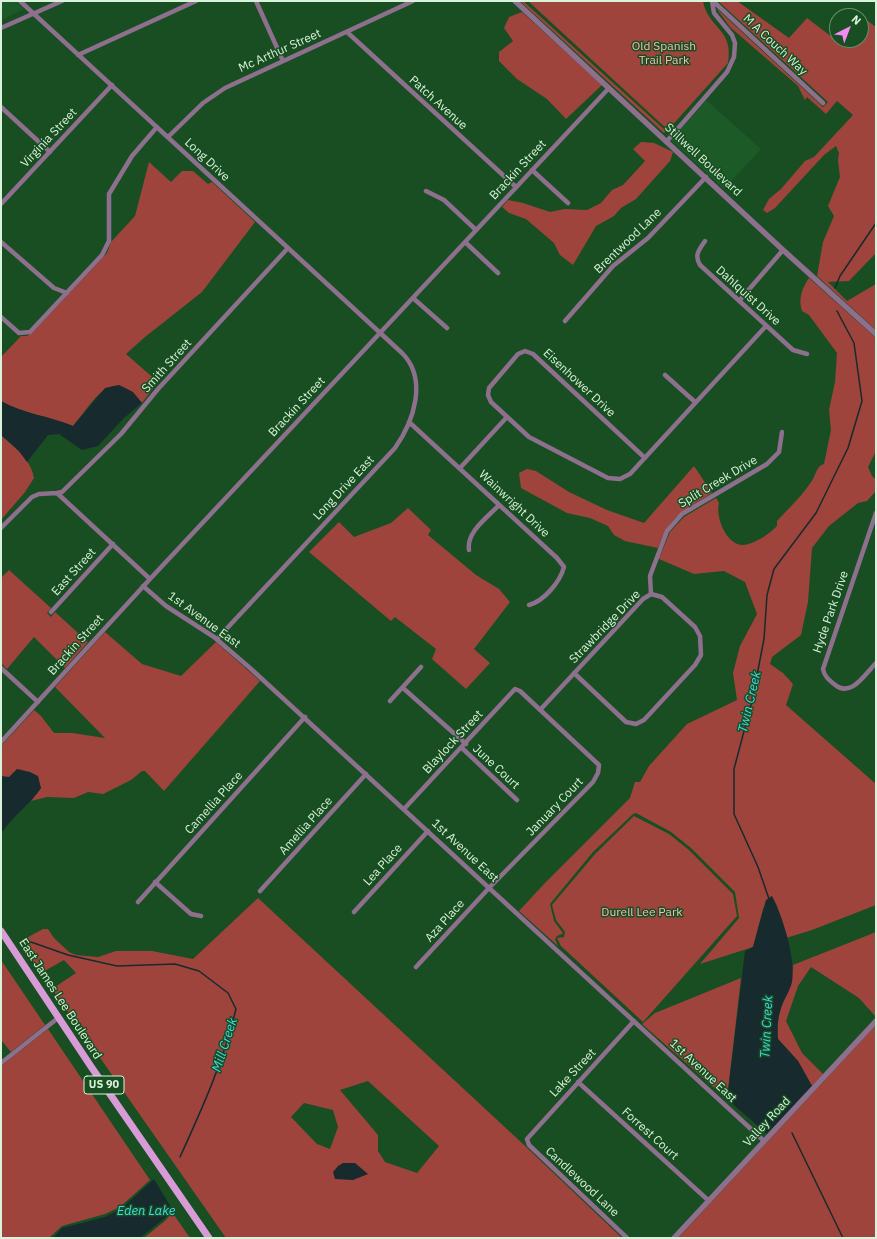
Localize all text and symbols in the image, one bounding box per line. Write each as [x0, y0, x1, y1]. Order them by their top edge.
north arrow [829, 8, 869, 48]
street label: M A Couch Way [740, 12, 810, 78]
text: N [849, 12, 864, 28]
street label: Mc Arthur Street [237, 26, 323, 76]
park label: Old Spanish Trail Park [632, 40, 696, 68]
street label: Patch Avenue [406, 73, 470, 133]
street label: Virginia Street [18, 105, 80, 171]
street label: Stillwell Boulevard [661, 121, 745, 199]
street label: Long Drive [181, 135, 233, 185]
street label: Brackin Street [487, 137, 549, 203]
street label: Brentwood Lane [591, 205, 665, 277]
street label: Dahlquist Drive [713, 263, 783, 329]
street label: Smith Street [139, 336, 195, 396]
street label: Eisenhower Drive [540, 346, 618, 420]
street label: Brackin Street [266, 374, 328, 440]
street label: Long Drive East [311, 453, 377, 523]
street label: Split Creek Drive [676, 453, 760, 511]
street label: Wainwright Drive [476, 468, 552, 540]
street label: East Street [49, 545, 99, 599]
street label: Hyde Park Drive [810, 569, 852, 655]
street label: Strawbridge Drive [566, 587, 644, 667]
street label: 1st Avenue East [165, 589, 243, 651]
street label: Brackin Street [45, 612, 107, 678]
water label: Twin Creek [735, 670, 765, 734]
street label: Blaylock Street [420, 707, 486, 777]
street label: June Court [470, 742, 522, 792]
street label: Camellia Place [182, 769, 246, 837]
street label: January Court [524, 775, 586, 839]
street label: Amellia Place [276, 794, 336, 858]
street label: 1st Avenue East [429, 816, 501, 886]
street label: Lea Place [361, 841, 405, 889]
street label: Aza Place [422, 897, 468, 945]
park label: Durell Lee Park [601, 906, 683, 920]
street label: East James Lee Boulevard [16, 936, 104, 1062]
water label: Twin Creek [758, 995, 776, 1059]
water label: Mill Creek [209, 1016, 241, 1074]
street label: 1st Avenue East [667, 1036, 739, 1106]
street label: Lake Street [547, 1046, 599, 1100]
road number: US 90 [84, 1076, 124, 1094]
street label: Valley Road [740, 1094, 794, 1150]
street label: Forrest Court [619, 1105, 681, 1163]
street label: Candlewood Lane [542, 1144, 622, 1220]
water label: Eden Lake [117, 1203, 175, 1219]

